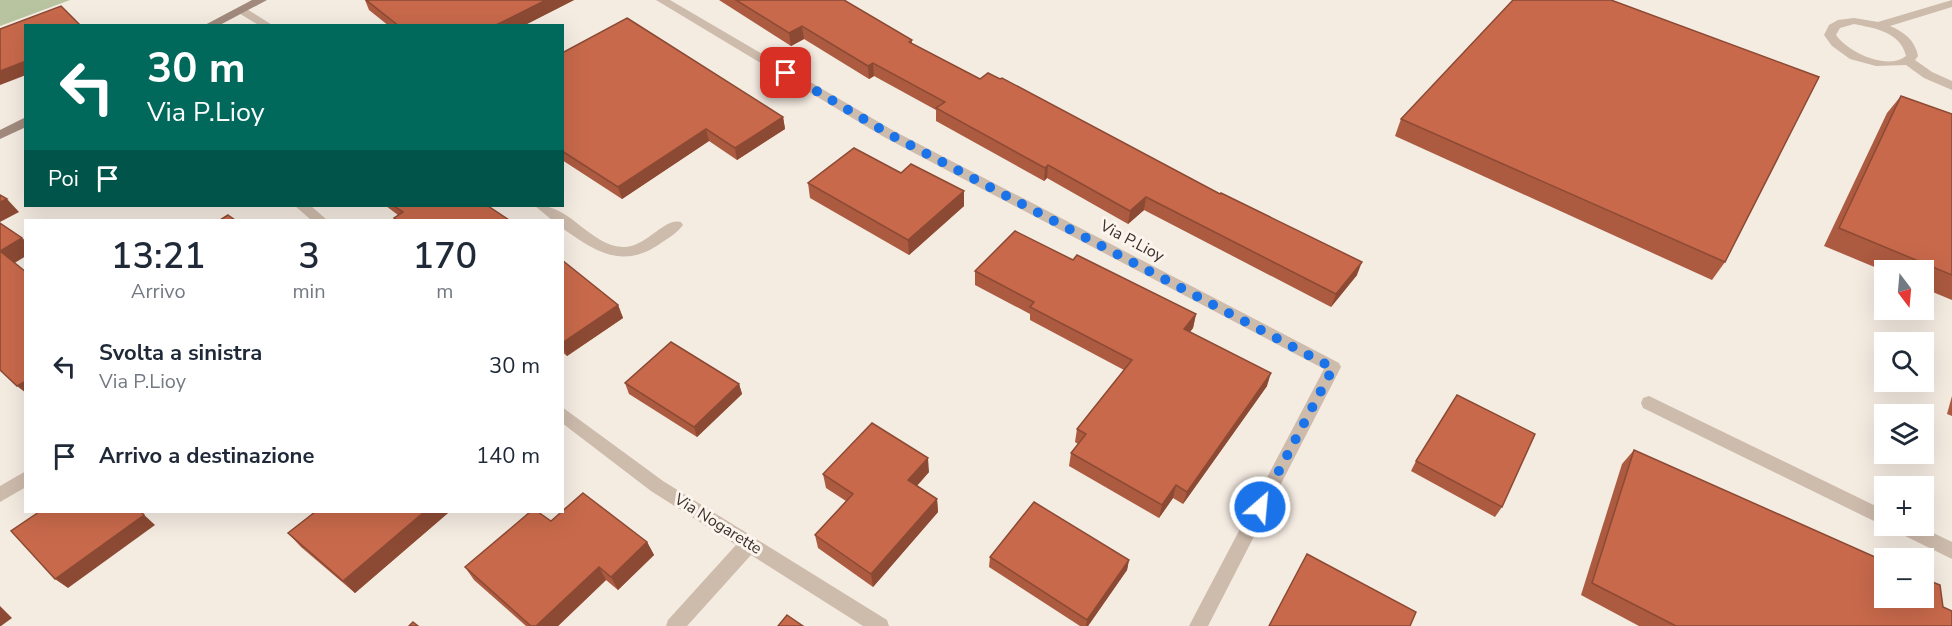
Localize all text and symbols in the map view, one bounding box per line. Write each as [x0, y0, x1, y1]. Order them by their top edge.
text: 30 m [147, 40, 246, 97]
pin [760, 47, 811, 98]
icon: left [48, 48, 126, 126]
icon: arrive [769, 56, 802, 89]
text: Via P.Lioy [147, 94, 265, 131]
icon: arrive [91, 162, 124, 195]
text: Poi [48, 164, 79, 194]
street label: Via P.Lioy [1095, 214, 1169, 267]
text: 13:21 [111, 232, 206, 281]
text: 3 [298, 232, 320, 281]
text: 170 [412, 232, 477, 281]
north arrow [1874, 260, 1934, 320]
map controls [1874, 260, 1934, 608]
text: Arrivo [131, 278, 186, 305]
text: min [293, 278, 326, 305]
text: m [436, 278, 453, 305]
button: search [1874, 332, 1934, 392]
text: Svolta a sinistra [99, 338, 262, 368]
icon: left [48, 350, 81, 383]
text: 30 m [489, 351, 540, 381]
text: Via P.Lioy [99, 368, 186, 395]
button: layers [1874, 404, 1934, 464]
icon: arrive [48, 440, 81, 473]
text: Arrivo a destinazione [99, 441, 314, 471]
text: 140 m [476, 441, 540, 471]
position arrow [1228, 475, 1292, 539]
button: + [1874, 476, 1934, 536]
street label: Via Nogarette [669, 488, 766, 560]
button: − [1874, 548, 1934, 608]

